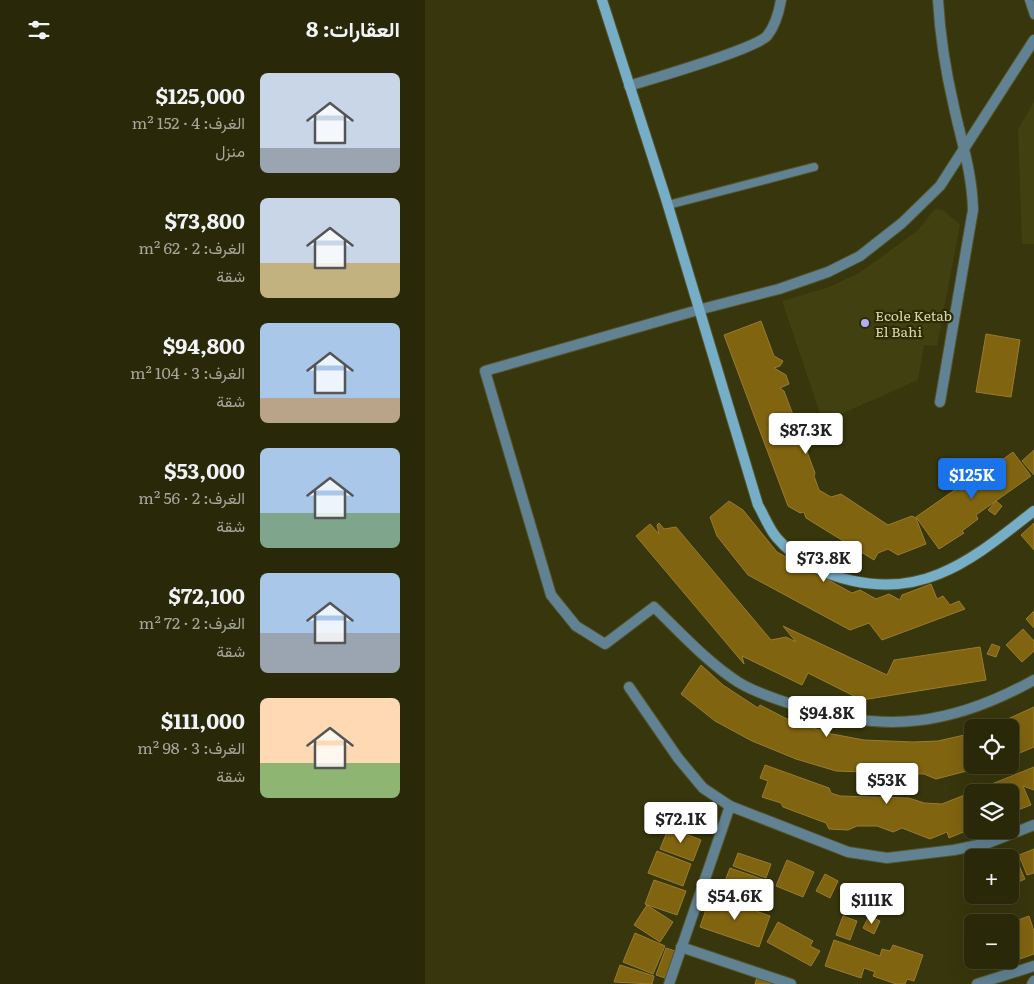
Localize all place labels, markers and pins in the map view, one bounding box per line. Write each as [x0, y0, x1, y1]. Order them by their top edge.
place label: Ecole Ketab El Bahi [875, 305, 952, 341]
marker: Ecole Ketab El Bahi [859, 317, 871, 329]
pin: $87.3K [765, 412, 847, 455]
pin: $125K [937, 458, 1007, 500]
pin: $73.8K [783, 540, 865, 583]
pin: $94.8K [786, 696, 868, 738]
pin: $53K [857, 762, 917, 805]
pin: $72.1K [640, 802, 722, 844]
pin: $54.6K [694, 878, 776, 921]
pin: $111K [837, 882, 907, 925]

